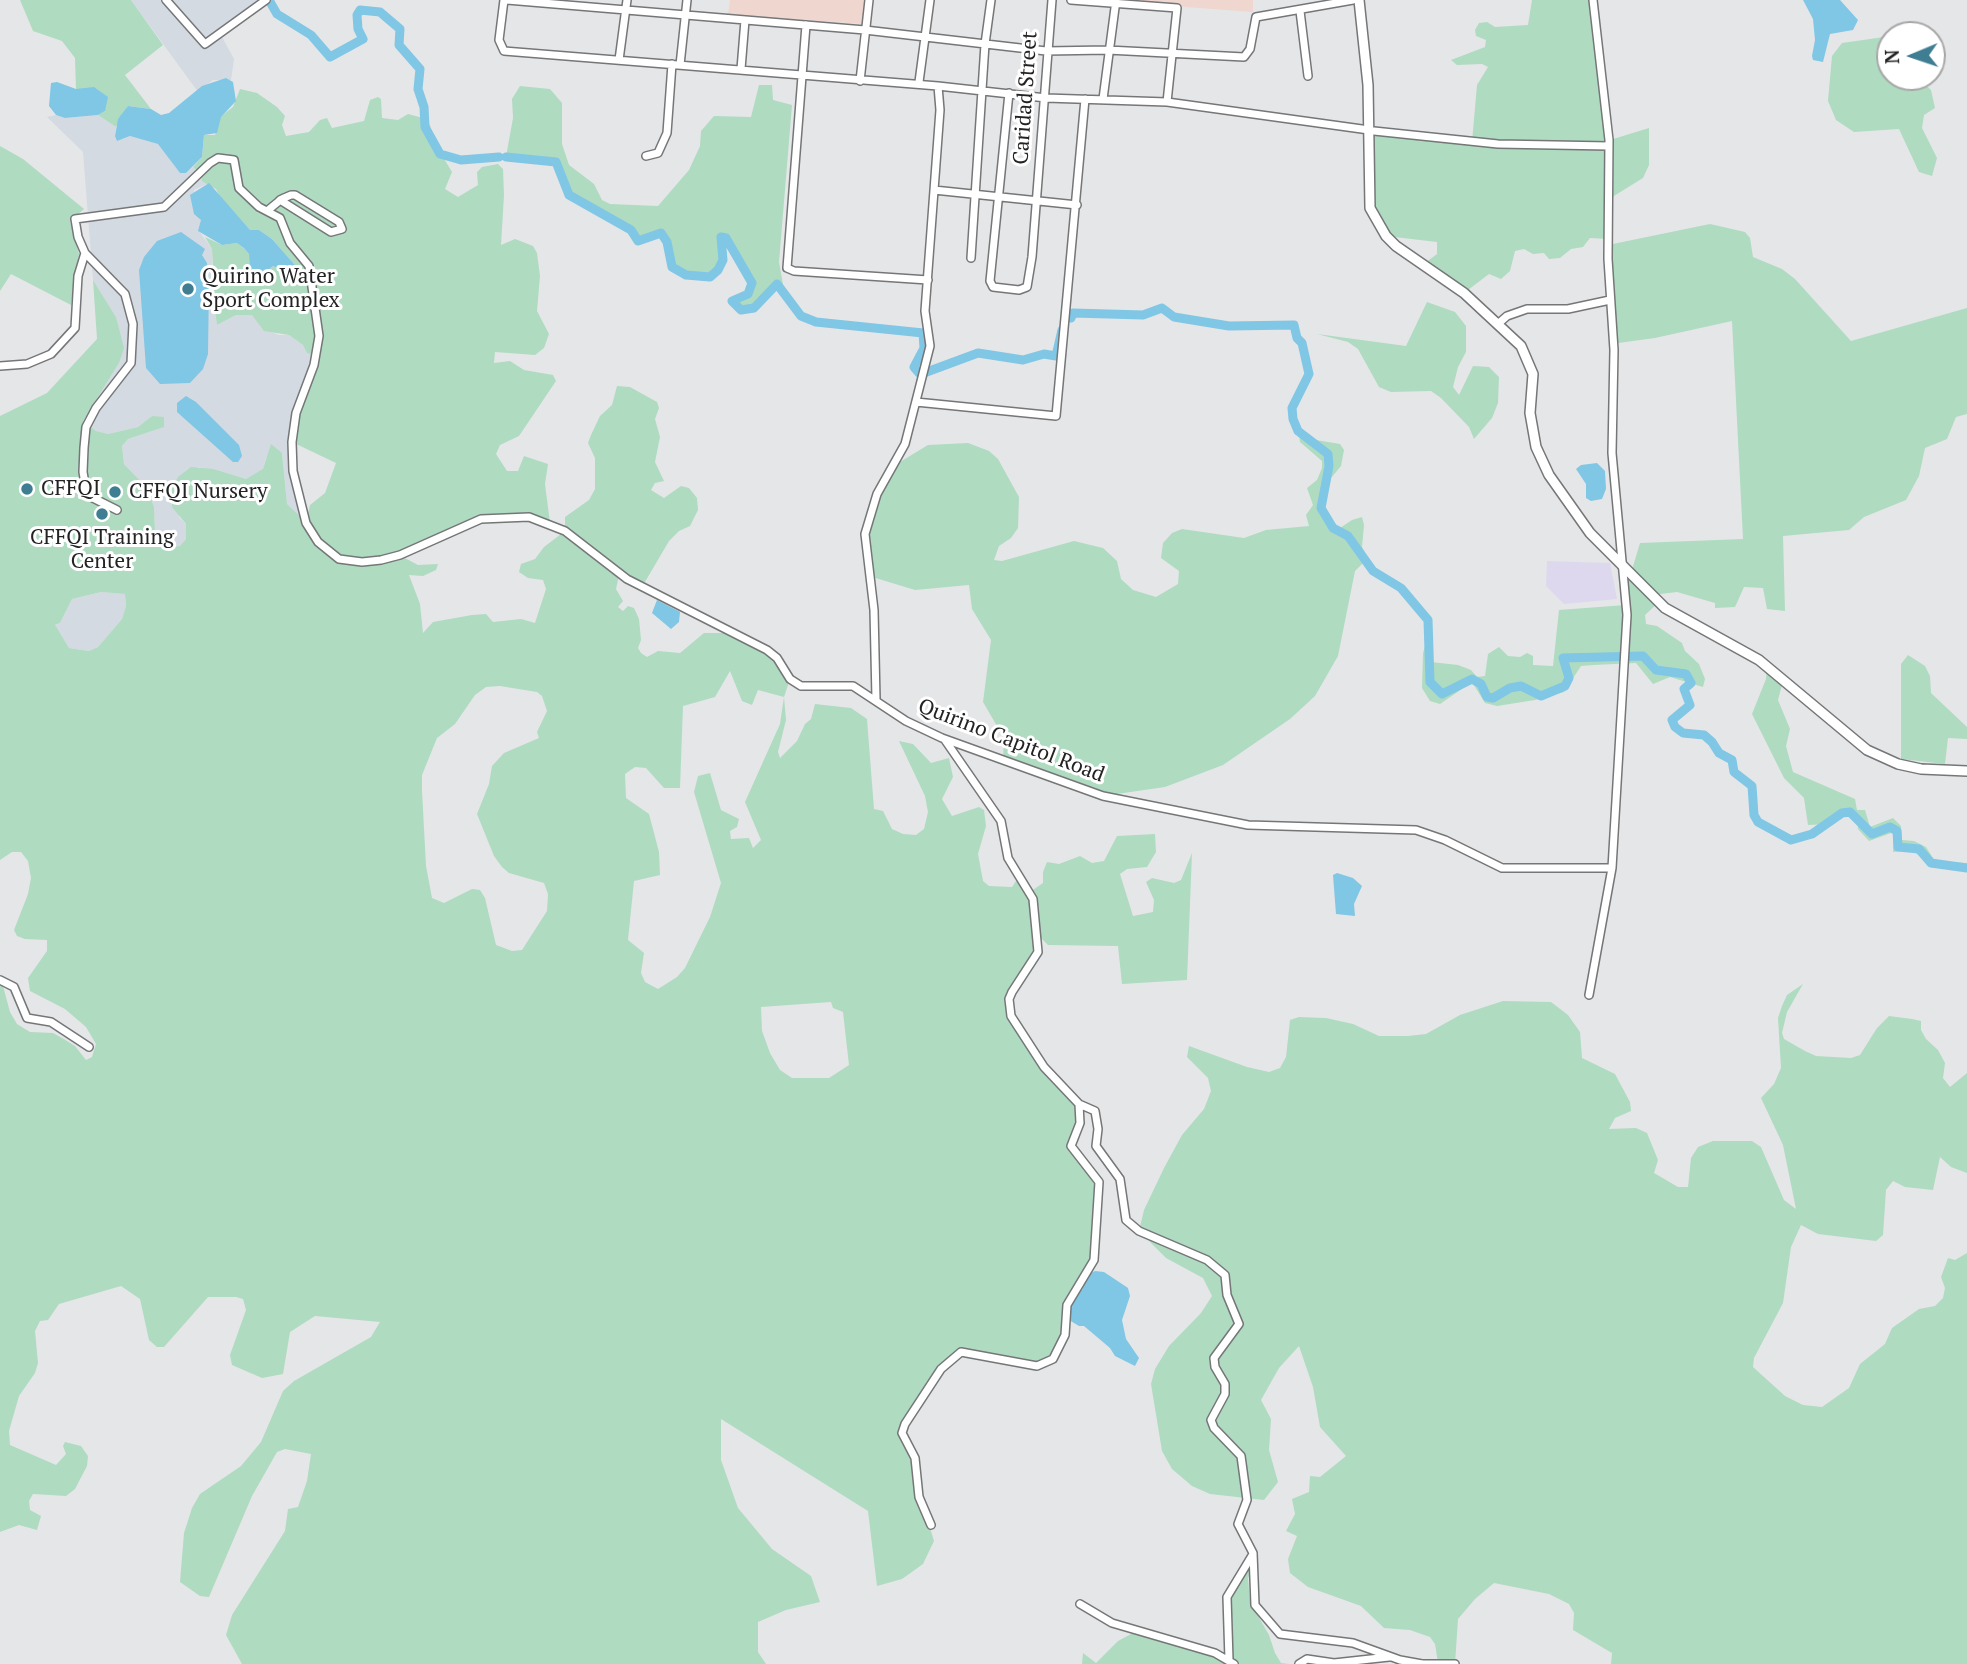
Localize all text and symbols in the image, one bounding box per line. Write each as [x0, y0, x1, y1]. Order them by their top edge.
north arrow [1876, 21, 1946, 91]
street label: Caridad Street [1009, 31, 1043, 165]
text: N [1879, 49, 1904, 64]
place label: Quirino Water Sport Complex [202, 264, 340, 314]
marker: Quirino Water Sport Complex [180, 281, 196, 297]
place label: CFFQI [41, 476, 100, 502]
place label: CFFQI Nursery [129, 479, 268, 505]
marker: CFFQI [19, 481, 35, 497]
marker: CFFQI Nursery [107, 484, 123, 500]
marker: CFFQI Training Center [94, 506, 110, 522]
place label: CFFQI Training Center [30, 525, 174, 575]
street label: Quirino Capitol Road [914, 694, 1108, 788]

